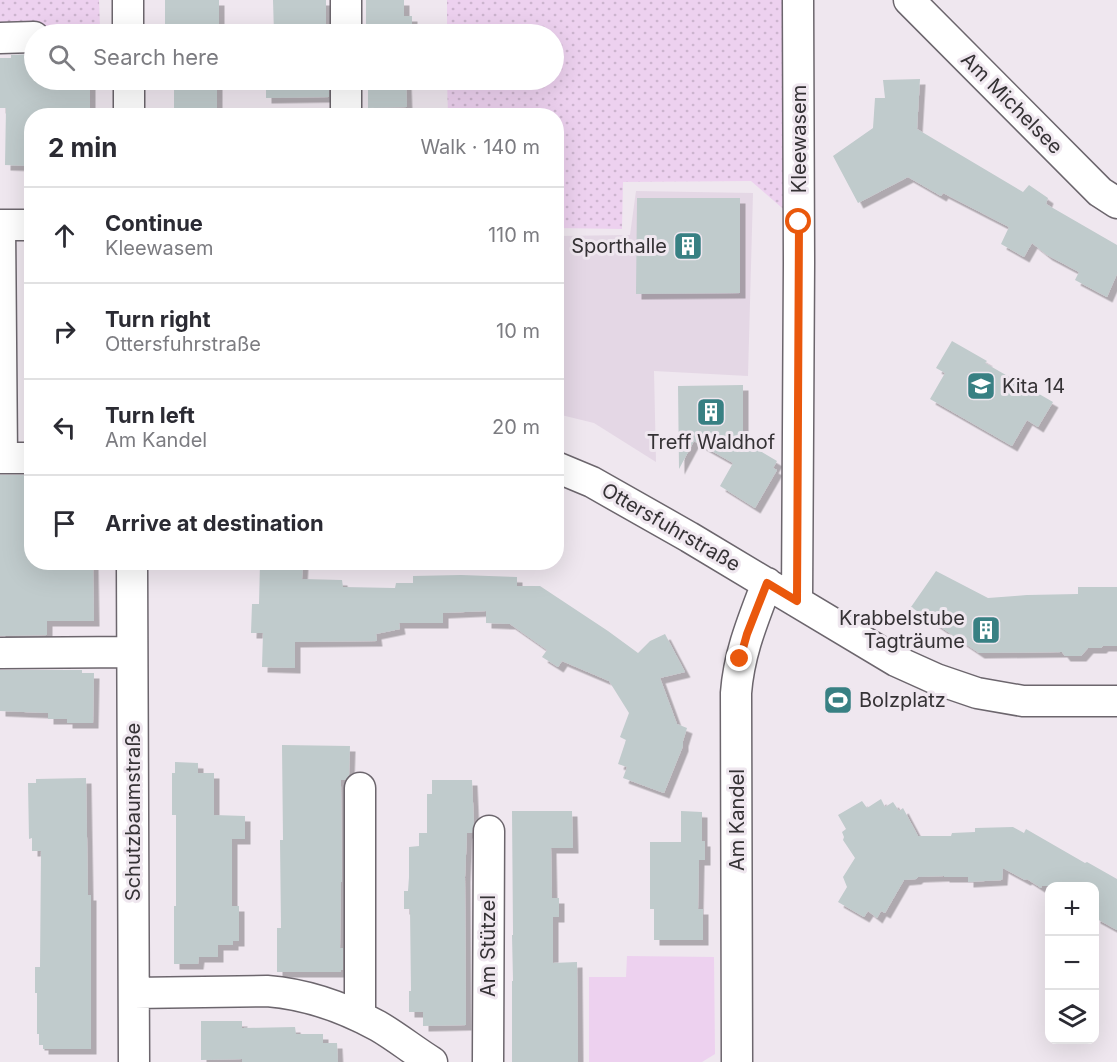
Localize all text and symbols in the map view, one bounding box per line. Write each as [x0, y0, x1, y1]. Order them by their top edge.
search box [24, 24, 564, 90]
icon: search [45, 41, 78, 74]
text: Search here [93, 44, 219, 70]
street label: Am Michelsee [956, 47, 1068, 159]
street label: Kleewasem [787, 85, 811, 193]
text: 2 min [48, 132, 118, 163]
text: Walk · 140 m [420, 135, 540, 159]
route start [785, 208, 811, 234]
text: Continue [105, 210, 203, 236]
icon: ahead [48, 219, 81, 252]
text: 110 m [488, 223, 540, 247]
building icon: Sporthalle [672, 230, 704, 262]
place label: Sporthalle [571, 234, 667, 258]
text: Kleewasem [105, 236, 214, 260]
text: Turn right [105, 306, 211, 332]
icon: right [48, 315, 81, 348]
text: 10 m [496, 319, 540, 343]
text: Ottersfuhrstraße [105, 332, 261, 356]
school or university icon: Kita 14 [965, 370, 997, 402]
place label: Kita 14 [1002, 374, 1065, 398]
building icon: Treff Waldhof [695, 396, 727, 428]
text: Turn left [105, 402, 195, 428]
icon: left [48, 411, 81, 444]
text: 20 m [492, 415, 540, 439]
text: Am Kandel [105, 428, 207, 452]
place label: Treff Waldhof [647, 430, 776, 454]
street label: Ottersfuhrstraße [598, 478, 744, 576]
icon: arrive [48, 507, 81, 540]
text: Arrive at destination [105, 510, 324, 536]
place label: Krabbelstube Tagträume [839, 606, 965, 653]
building icon: Krabbelstube Tagträume [970, 614, 1002, 646]
route end [726, 645, 752, 671]
sports icon: Bolzplatz [822, 684, 854, 716]
place label: Bolzplatz [859, 688, 946, 712]
street label: Schutzbaumstraße [121, 723, 145, 901]
street label: Am Kandel [725, 769, 749, 871]
map controls [1045, 882, 1099, 1044]
button: + [1045, 882, 1099, 936]
street label: Am Stützel [476, 895, 500, 997]
button: − [1045, 936, 1099, 990]
button: layers [1045, 990, 1099, 1044]

